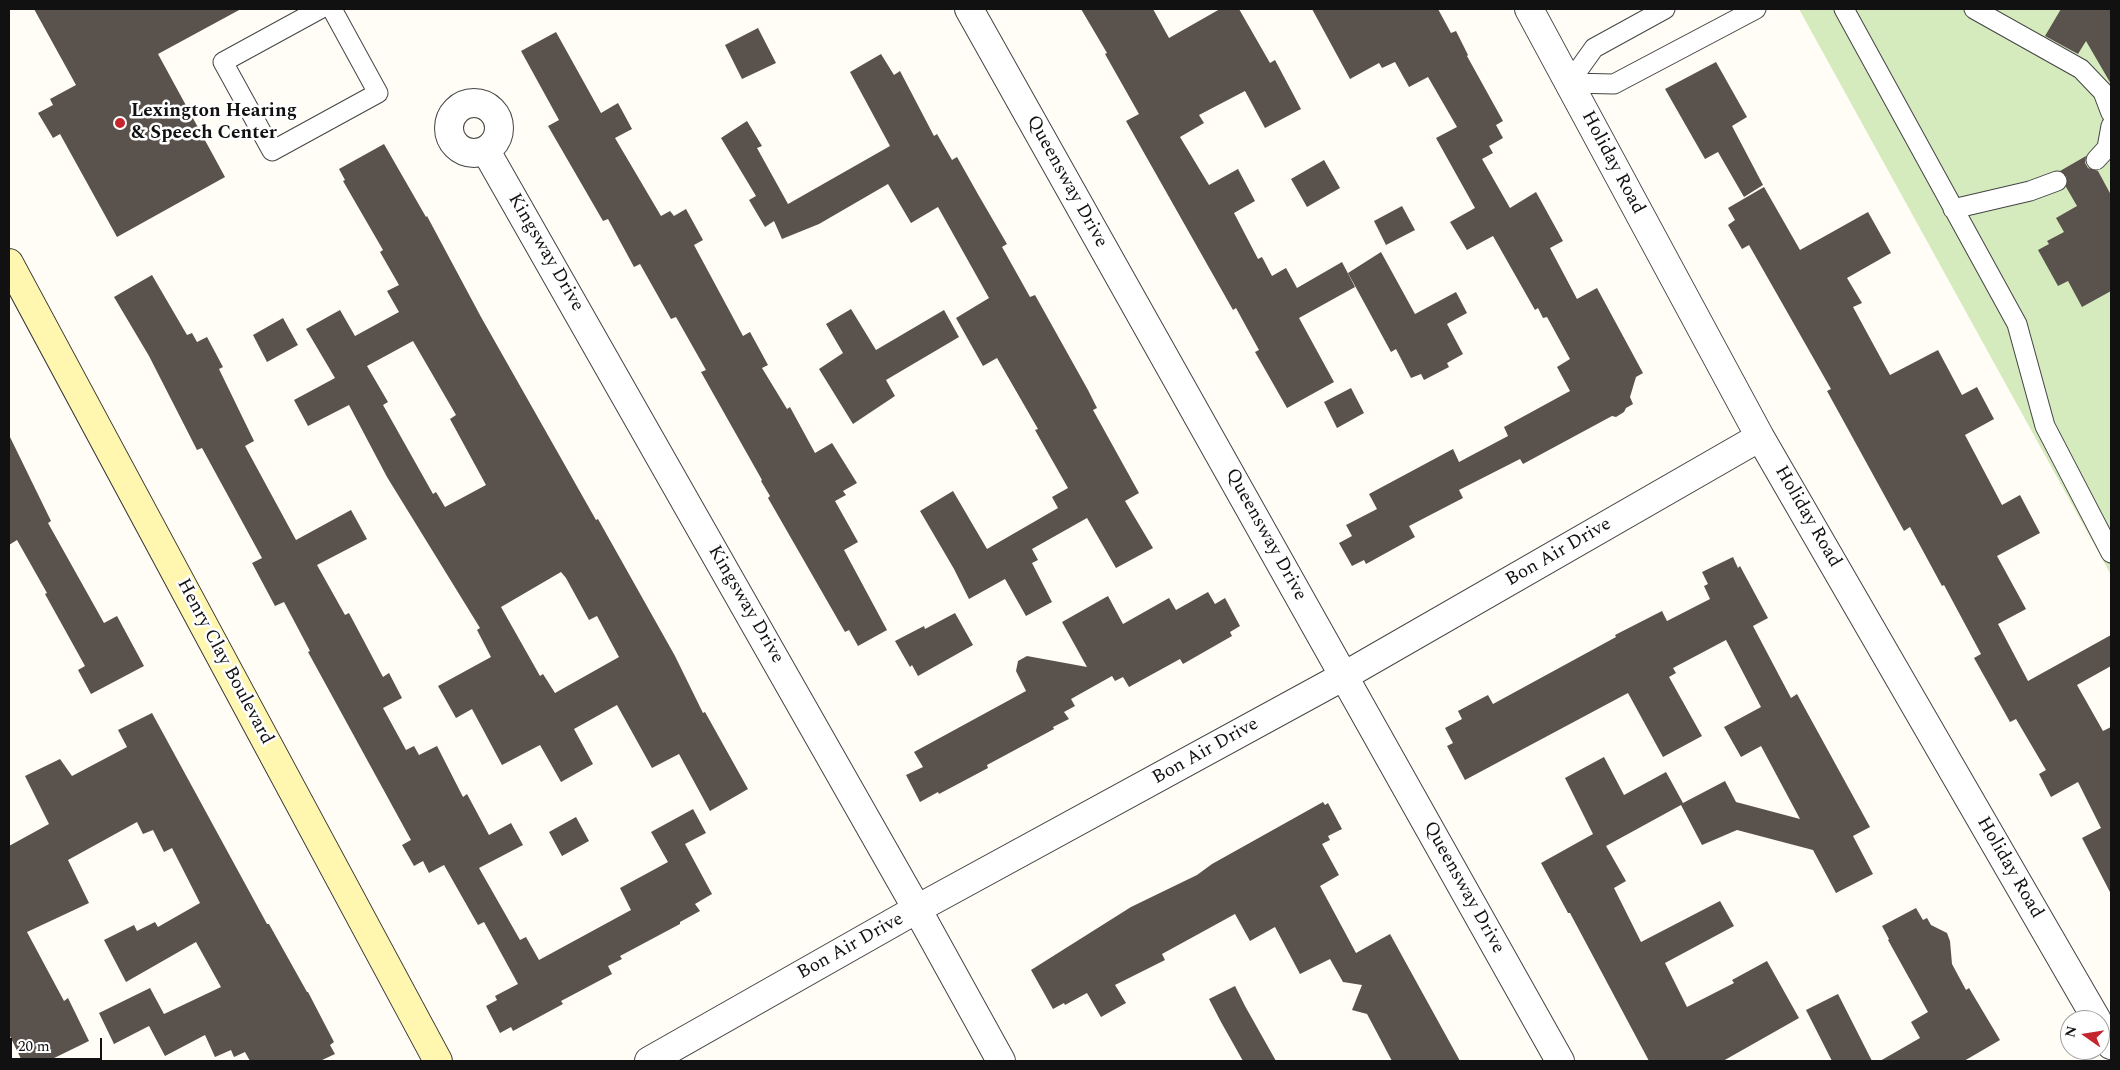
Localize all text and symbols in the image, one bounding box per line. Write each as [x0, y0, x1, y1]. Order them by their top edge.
place label: Lexington Hearing & Speech Center [131, 101, 297, 145]
street label: Holiday Road [1575, 107, 1649, 219]
street label: Queensway Drive [1020, 112, 1112, 252]
marker: Lexington Hearing & Speech Center [113, 116, 127, 130]
street label: Kingsway Drive [502, 190, 588, 316]
street label: Holiday Road [1769, 462, 1845, 572]
street label: Queensway Drive [1219, 465, 1311, 605]
street label: Bon Air Drive [1502, 514, 1616, 592]
street label: Kingsway Drive [702, 542, 788, 668]
street label: Henry Clay Boulevard [171, 575, 277, 749]
street label: Bon Air Drive [1149, 713, 1263, 791]
street label: Holiday Road [1971, 813, 2047, 923]
street label: Queensway Drive [1417, 818, 1509, 958]
street label: Bon Air Drive [794, 908, 908, 986]
north arrow [2060, 1010, 2110, 1060]
text: N [2059, 1024, 2082, 1040]
scale bar [12, 1028, 105, 1060]
text: 20 m [18, 1035, 50, 1058]

